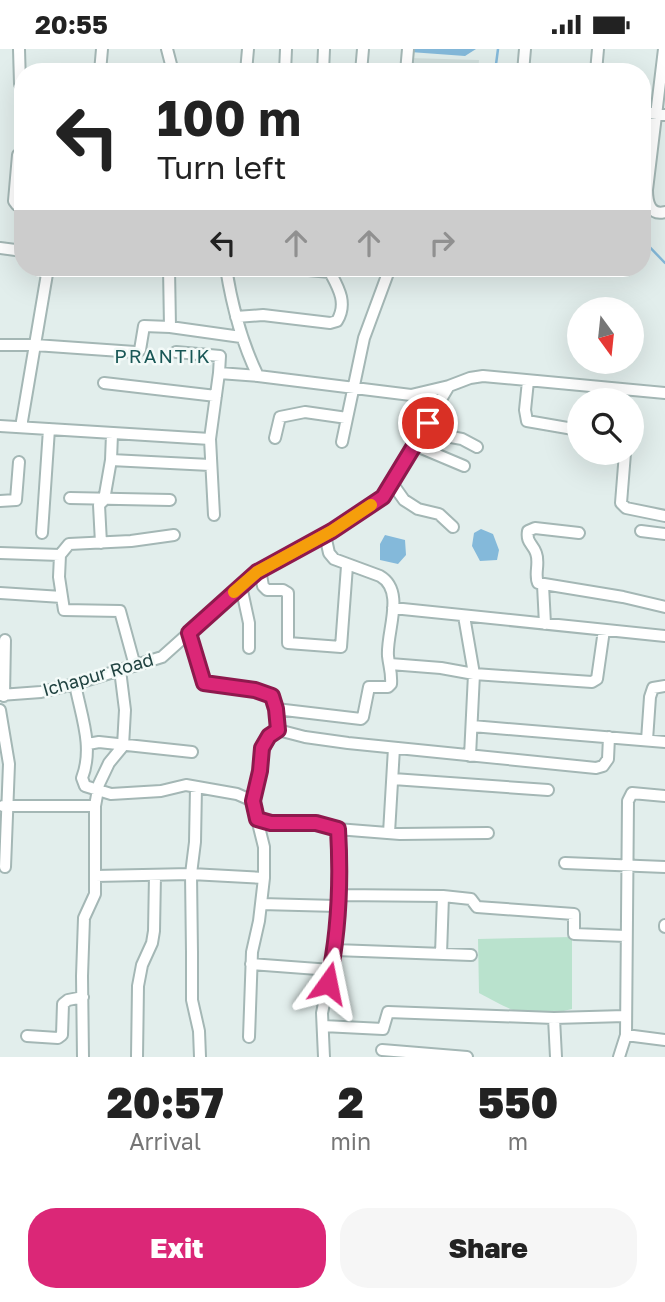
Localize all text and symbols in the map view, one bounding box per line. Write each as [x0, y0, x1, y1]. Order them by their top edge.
text: 20:55 [35, 9, 108, 40]
text: 100 m [157, 88, 301, 147]
icon: left [42, 91, 133, 182]
text: Turn left [157, 148, 286, 186]
icon: left [204, 224, 242, 262]
icon: ahead [277, 224, 315, 262]
icon: ahead [350, 224, 388, 262]
icon: right [423, 224, 461, 262]
north arrow [567, 297, 644, 375]
map controls [567, 297, 644, 465]
district label: PRANTIK [114, 344, 212, 367]
button: search [567, 388, 644, 465]
pin [398, 393, 458, 453]
icon: arrive [409, 404, 447, 442]
street label: Ichapur Road [40, 648, 156, 700]
position arrow [291, 946, 365, 1020]
text: 20:57 [107, 1077, 224, 1127]
text: 2 [338, 1077, 364, 1127]
text: 550 [478, 1077, 558, 1127]
text: Arrival [129, 1127, 201, 1155]
text: min [330, 1127, 371, 1155]
text: m [508, 1127, 528, 1155]
button: Exit [28, 1208, 326, 1288]
button: Share [340, 1208, 637, 1288]

